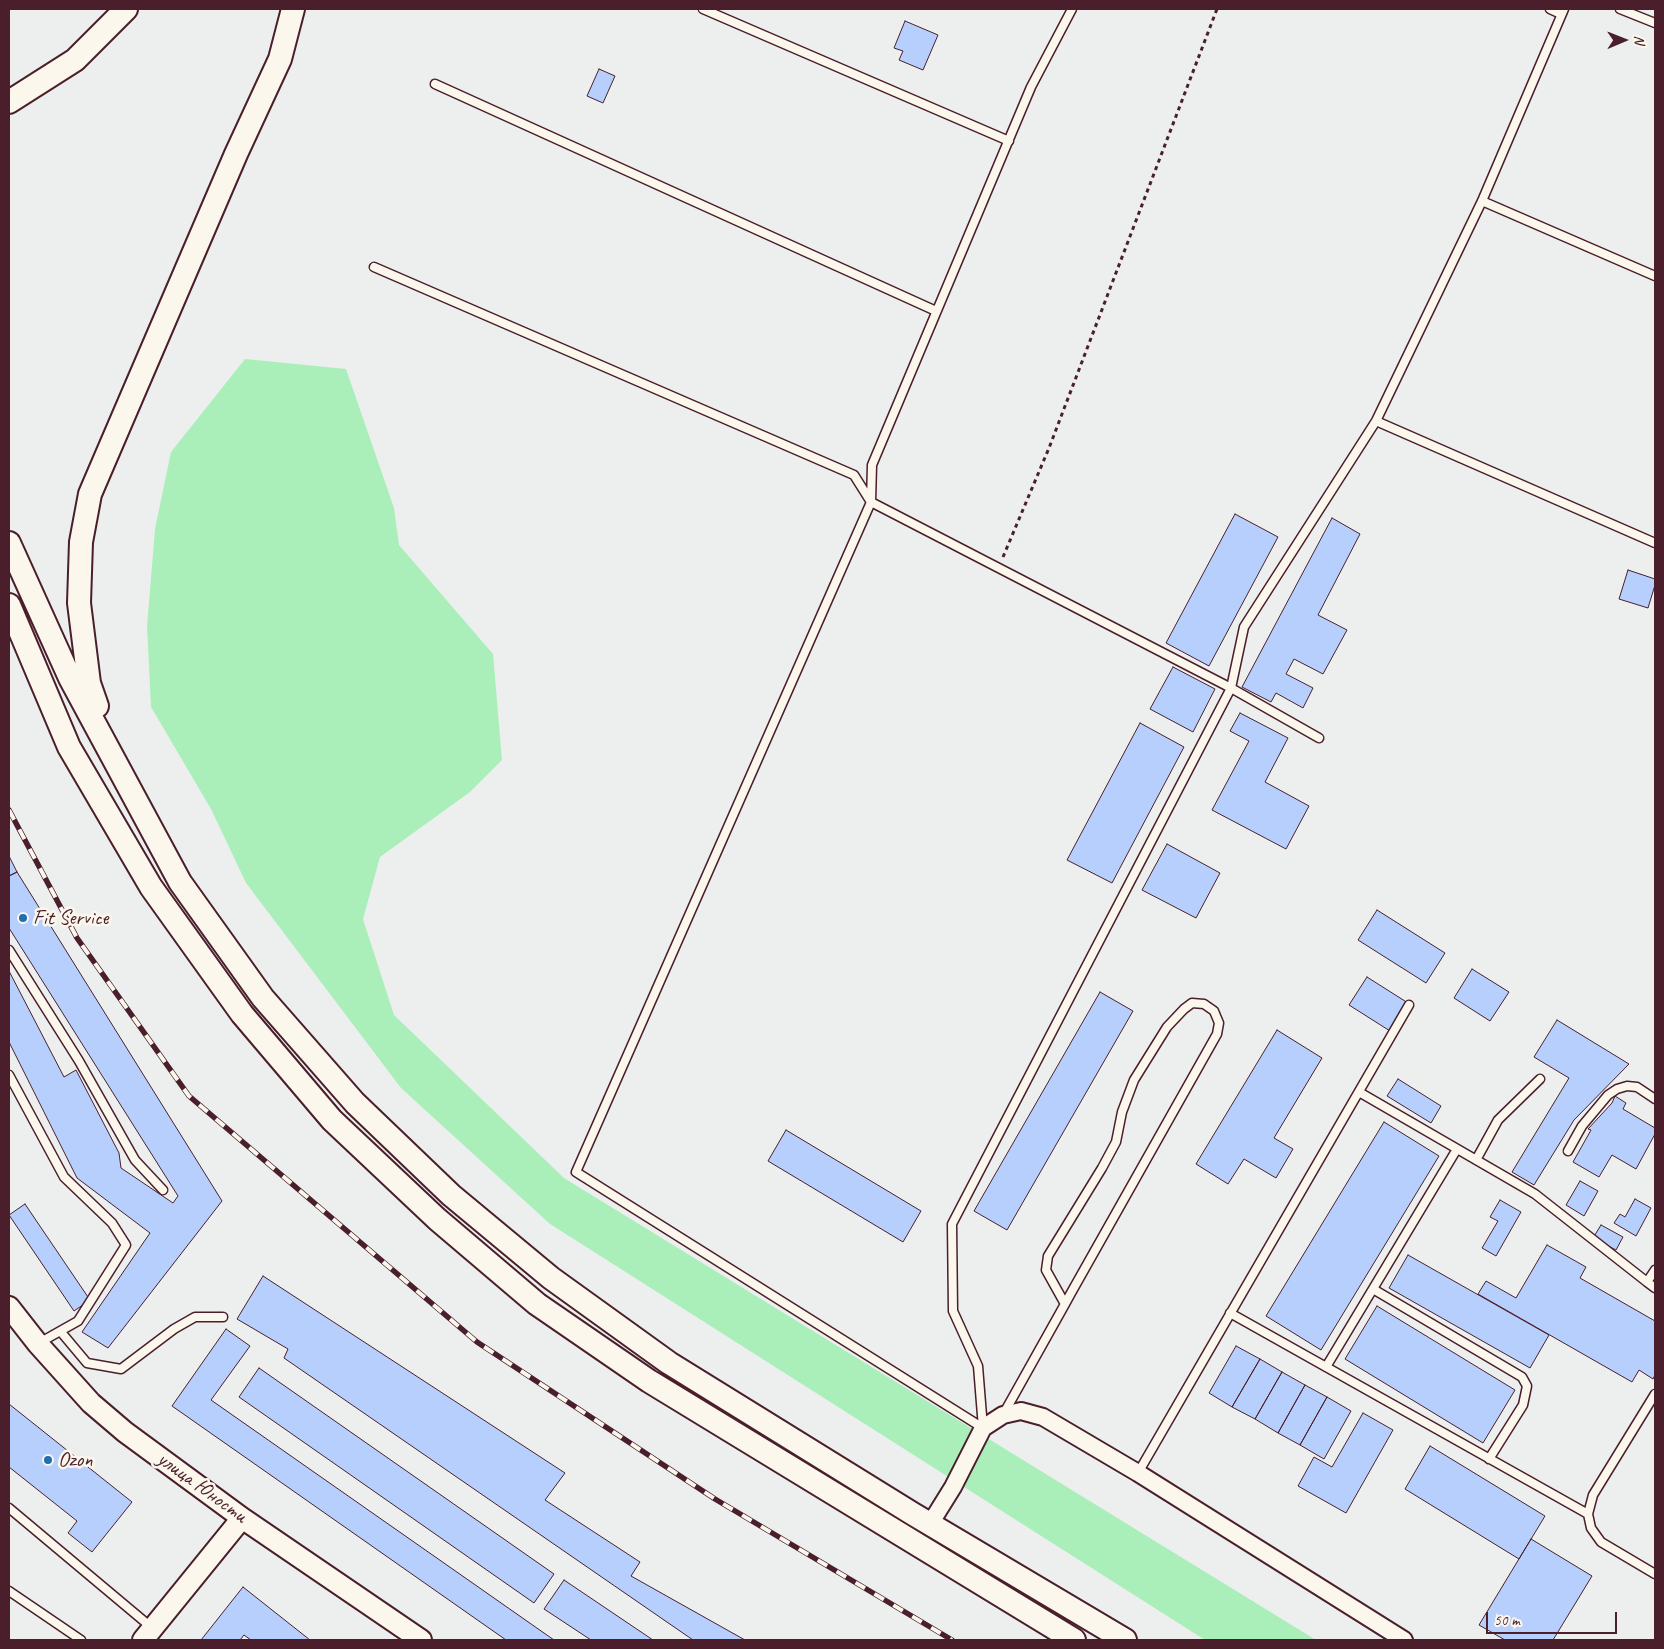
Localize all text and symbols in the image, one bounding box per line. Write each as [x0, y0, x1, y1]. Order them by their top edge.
north arrow [1599, 15, 1649, 65]
text: N [1631, 35, 1648, 44]
place label: Fit Service [33, 905, 108, 931]
marker: Fit Service [17, 912, 29, 924]
place label: Ozon [58, 1447, 93, 1473]
street label: улица Юности [152, 1447, 252, 1529]
marker: Ozon [42, 1454, 54, 1466]
scale bar [1489, 1602, 1620, 1634]
text: 50 m [1494, 1611, 1520, 1630]

